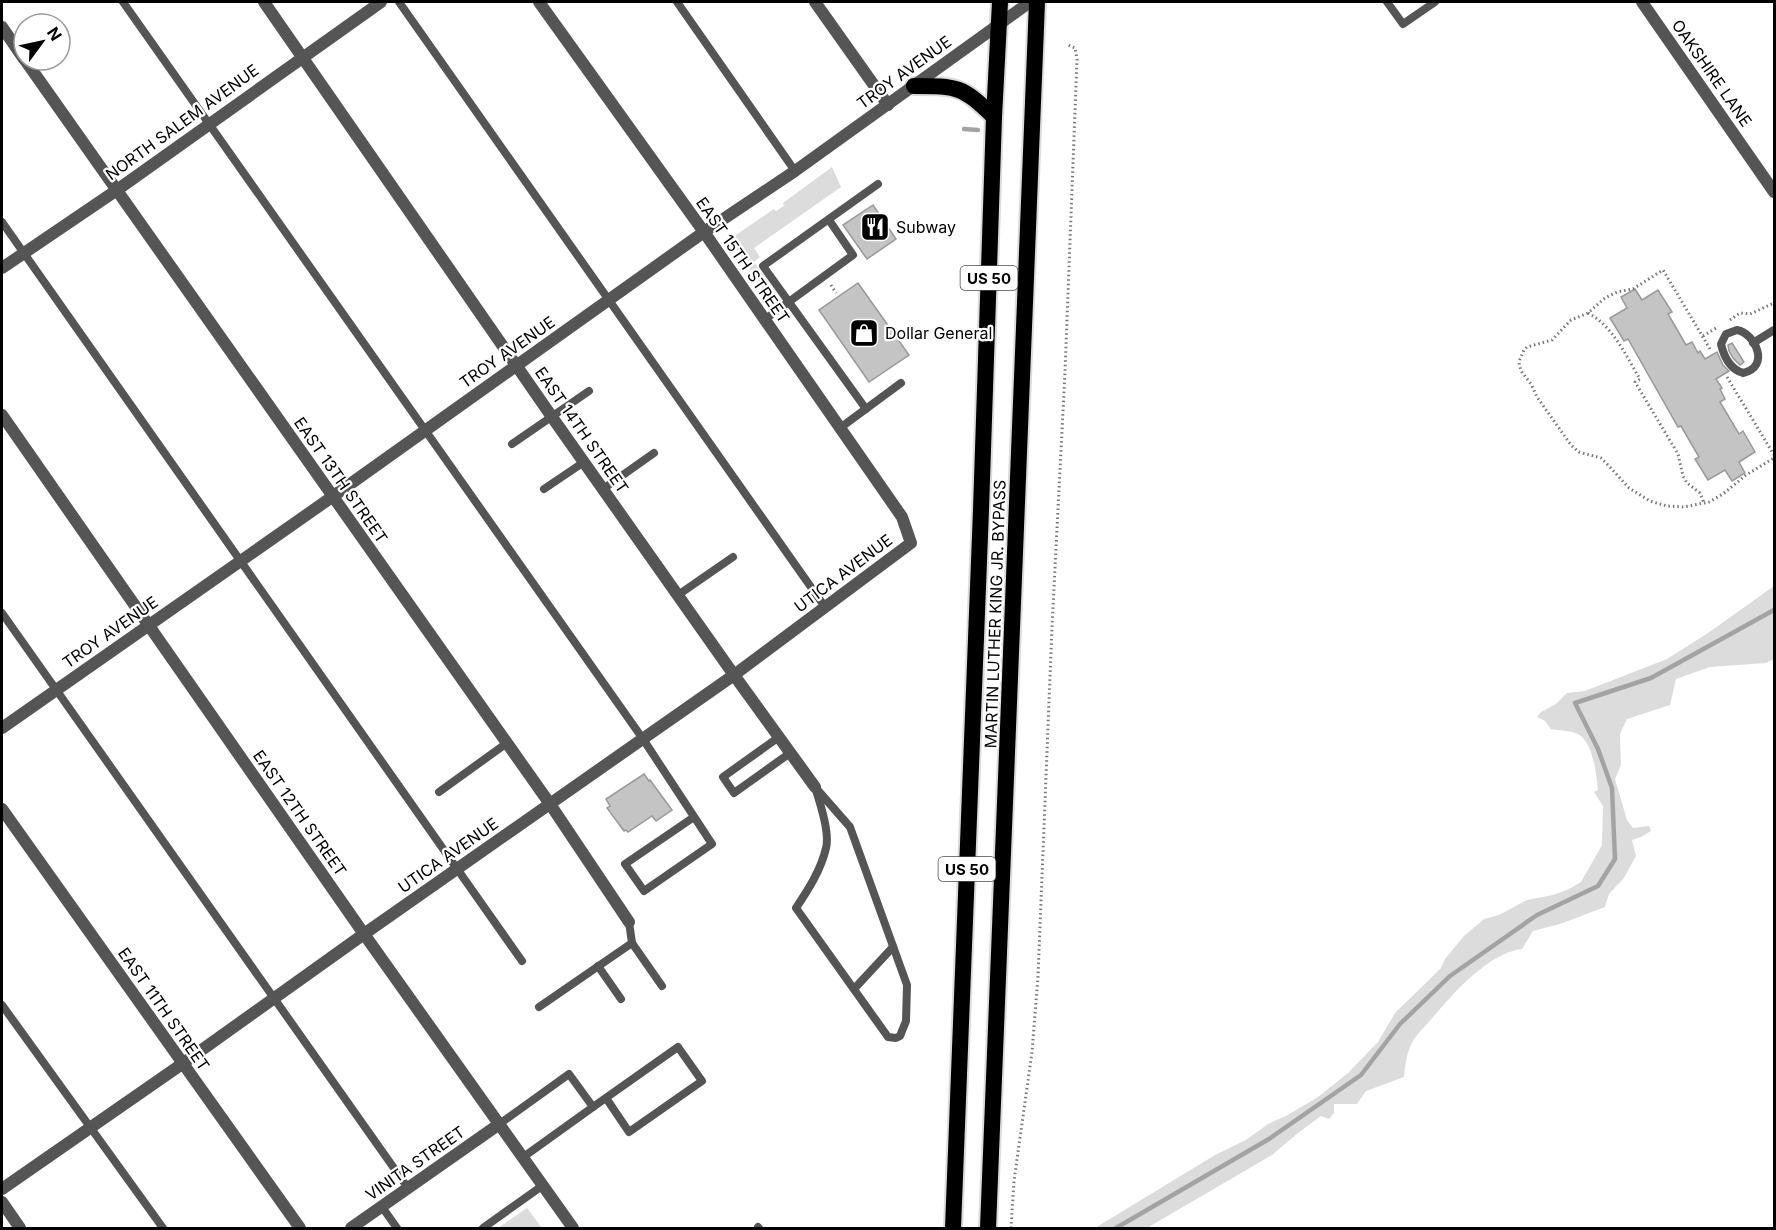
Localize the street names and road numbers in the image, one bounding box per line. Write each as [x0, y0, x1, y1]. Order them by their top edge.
street label: OAKSHIRE LANE [1668, 16, 1756, 130]
street label: TROY AVENUE [853, 31, 955, 113]
street label: NORTH SALEM AVENUE [102, 60, 262, 184]
street label: EAST 15TH STREET [692, 193, 794, 327]
road number: US 50 [960, 266, 1018, 290]
street label: TROY AVENUE [455, 312, 559, 392]
street label: EAST 14TH STREET [531, 363, 633, 497]
street label: EAST 13TH STREET [290, 413, 392, 547]
street label: MARTIN LUTHER KING JR. BYPASS [980, 479, 1010, 749]
street label: UTICA AVENUE [790, 530, 896, 616]
street label: TROY AVENUE [58, 592, 162, 672]
street label: EAST 12TH STREET [249, 746, 351, 880]
street label: UTICA AVENUE [394, 813, 502, 897]
road number: US 50 [938, 857, 996, 881]
street label: EAST 11TH STREET [114, 943, 214, 1075]
street label: VINITA STREET [361, 1121, 469, 1205]

